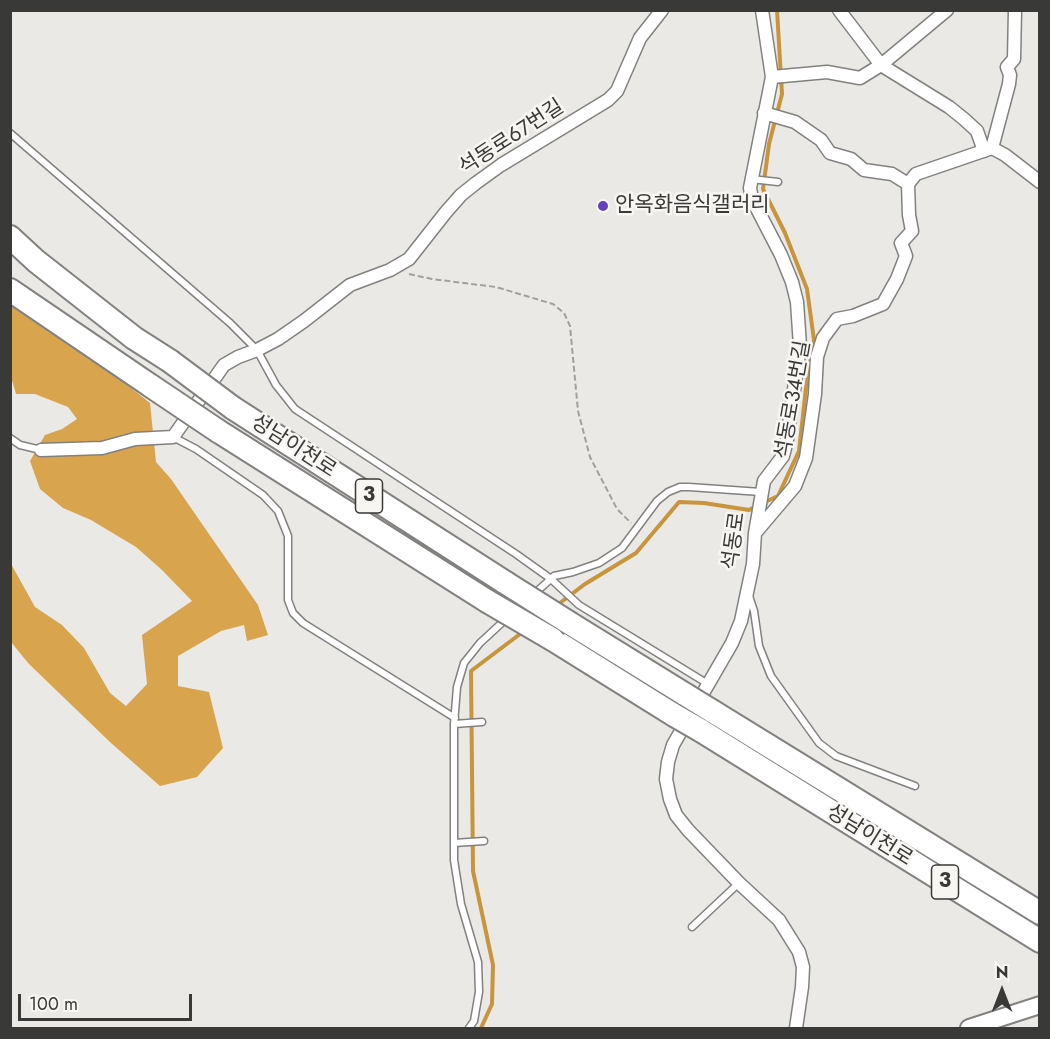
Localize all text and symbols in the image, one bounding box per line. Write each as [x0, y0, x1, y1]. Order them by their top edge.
street label: 석동로67번길 [455, 95, 569, 181]
place label: 안옥화음식갤러리 [615, 193, 770, 219]
marker: 안옥화음식갤러리 [596, 199, 610, 213]
street label: 석동로34번길 [771, 339, 817, 461]
street label: 성남이천로 [246, 410, 340, 484]
road number: 3 [356, 479, 382, 513]
street label: 석동로 [718, 511, 752, 571]
street label: 성남이천로 [821, 800, 917, 872]
road number: 3 [932, 865, 958, 899]
north arrow [972, 961, 1032, 1021]
text: N [996, 961, 1008, 984]
scale bar [21, 982, 195, 1020]
text: 100 m [29, 991, 78, 1017]

